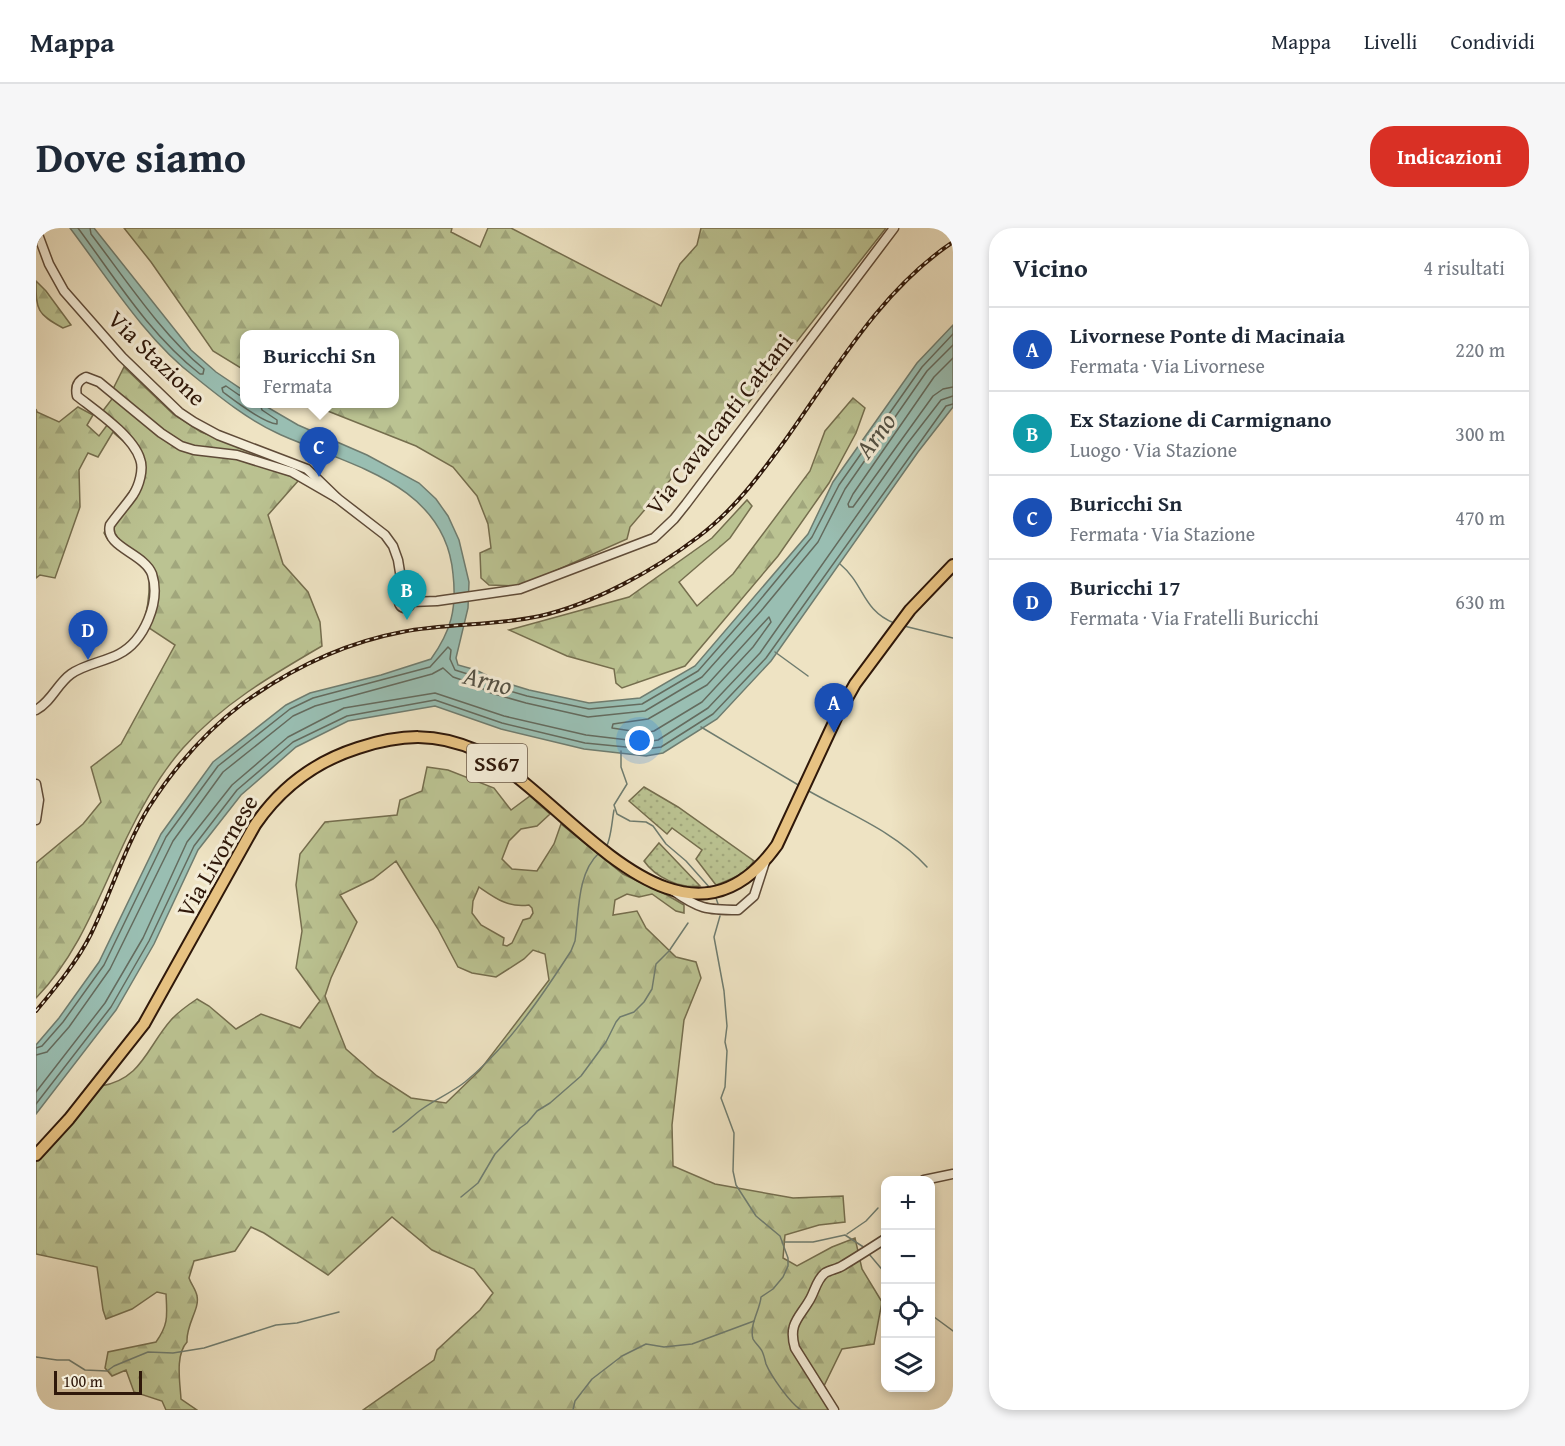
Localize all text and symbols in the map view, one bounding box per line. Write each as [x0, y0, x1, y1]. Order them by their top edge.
text: Mappa [30, 21, 115, 62]
text: Mappa [1271, 26, 1331, 57]
text: Livelli [1364, 26, 1418, 57]
text: Condividi [1451, 26, 1535, 57]
text: Dove siamo [36, 126, 246, 187]
button: Indicazioni [1370, 126, 1529, 187]
text: Vicino [1013, 248, 1088, 287]
text: 4 risultati [1424, 253, 1505, 282]
street label: Via Stazione [100, 302, 214, 414]
text: Livornese Ponte di Macinaia [1070, 319, 1345, 351]
street label: Via Cavalcanti Cattani [637, 326, 801, 522]
popup [240, 330, 399, 408]
text: A [1026, 335, 1039, 364]
text: 220 m [1455, 335, 1505, 364]
text: Buricchi Sn [263, 339, 376, 371]
text: Fermata · Via Livornese [1070, 351, 1265, 380]
text: Fermata [263, 371, 332, 400]
text: Ex Stazione di Carmignano [1070, 403, 1331, 435]
water label: Arno [844, 404, 905, 467]
text: B [1026, 419, 1039, 448]
text: 300 m [1455, 419, 1505, 448]
pin: C [300, 428, 338, 477]
text: Luogo · Via Stazione [1070, 435, 1237, 464]
text: Buricchi Sn [1070, 487, 1182, 519]
text: C [1027, 503, 1038, 532]
text: 470 m [1455, 503, 1505, 532]
text: Fermata · Via Stazione [1070, 519, 1255, 548]
pin: B [388, 570, 427, 620]
text: Buricchi 17 [1070, 571, 1181, 603]
text: D [1026, 587, 1039, 616]
text: 630 m [1455, 587, 1505, 616]
text: Fermata · Via Fratelli Buricchi [1070, 603, 1319, 632]
pin: D [68, 610, 108, 660]
water label: Arno [459, 655, 516, 705]
pin: A [814, 684, 854, 733]
your location [625, 726, 654, 755]
road number: SS67 [467, 744, 527, 782]
street label: Via Livornese [168, 788, 266, 924]
map controls [881, 1176, 935, 1392]
button: + [881, 1176, 935, 1230]
button: − [881, 1230, 935, 1284]
button: locate [881, 1284, 935, 1338]
button: layers [881, 1338, 935, 1392]
scale bar [54, 1368, 142, 1396]
text: 100 m [63, 1369, 103, 1393]

